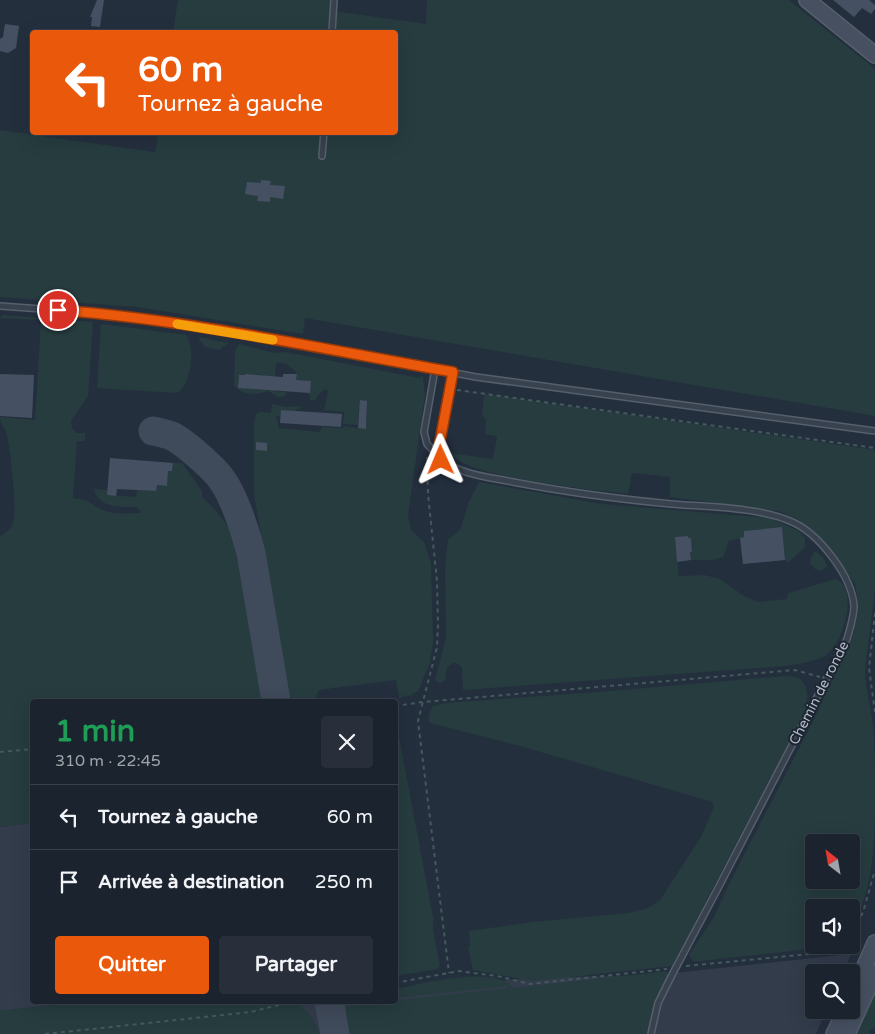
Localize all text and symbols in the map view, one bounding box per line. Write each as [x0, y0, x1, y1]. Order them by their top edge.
text: 60 m [138, 49, 223, 91]
icon: left [55, 50, 120, 115]
text: Tournez à gauche [138, 91, 323, 117]
pin [37, 289, 79, 331]
icon: arrive [44, 296, 72, 324]
position arrow [414, 433, 466, 485]
street label: Chemin de ronde [786, 638, 852, 748]
text: 1 min [55, 713, 135, 750]
button: close [321, 716, 373, 768]
text: 310 m · 22:45 [55, 751, 161, 771]
icon: left [55, 803, 83, 831]
text: Tournez à gauche [98, 806, 258, 828]
text: 60 m [327, 806, 373, 828]
north arrow [805, 834, 860, 889]
map controls [805, 834, 860, 1019]
icon: arrive [55, 868, 83, 896]
text: Arrivée à destination [98, 871, 284, 893]
text: 250 m [315, 871, 373, 893]
button: sound [805, 899, 860, 954]
button: Quitter [55, 936, 209, 994]
button: Partager [219, 936, 373, 994]
button: search [805, 964, 860, 1019]

